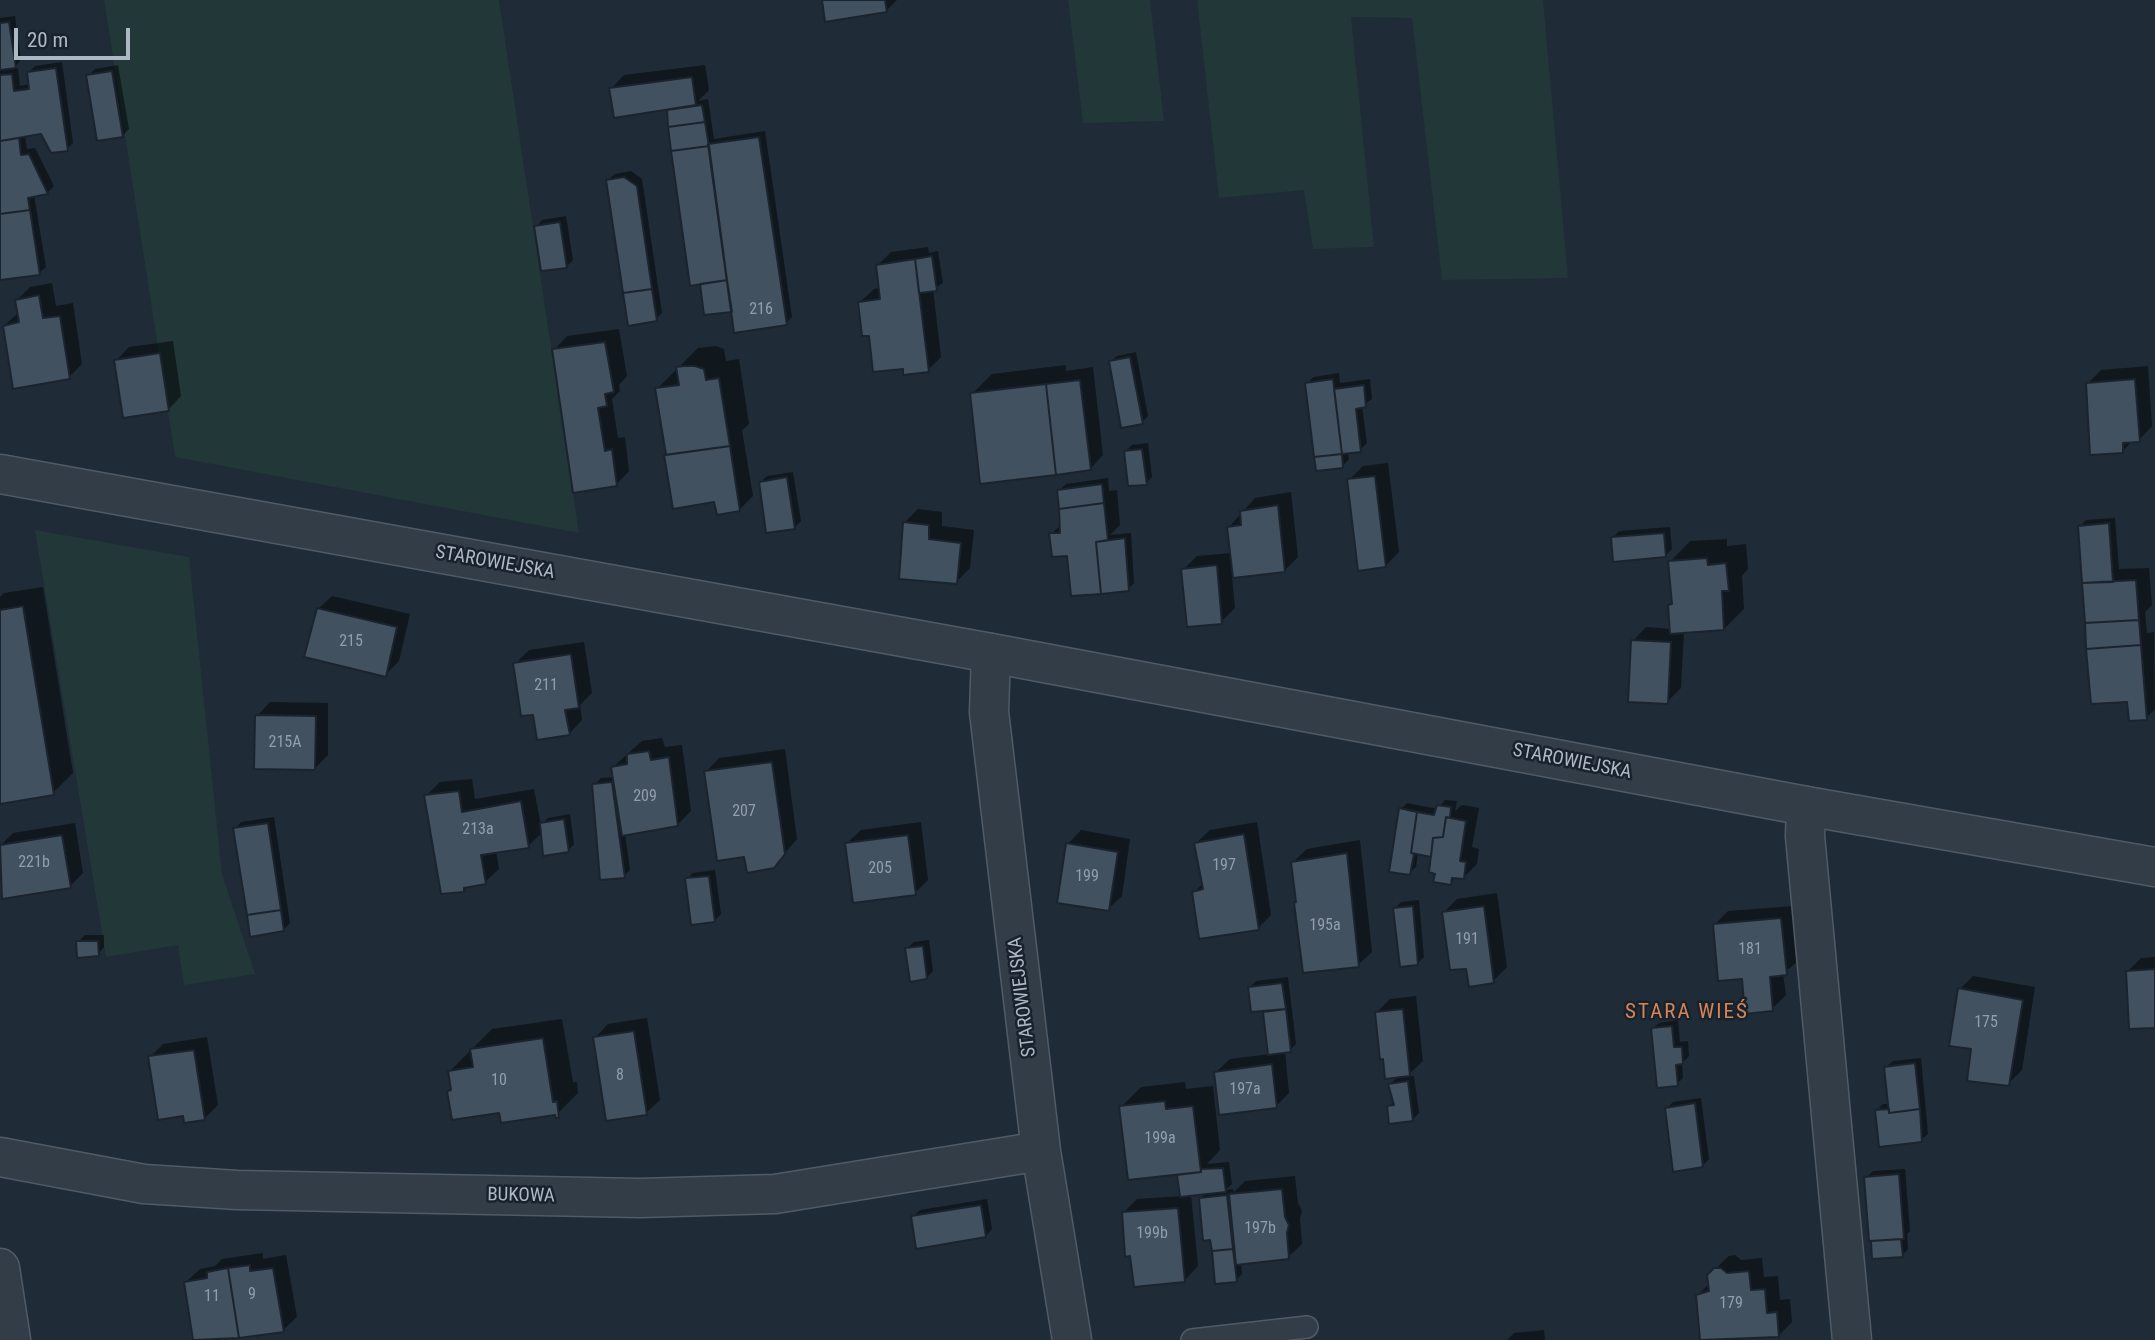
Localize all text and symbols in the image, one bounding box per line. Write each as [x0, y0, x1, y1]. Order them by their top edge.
scale bar [18, 14, 133, 58]
text: 20 m [27, 28, 68, 52]
house number: 216 [749, 300, 773, 320]
street label: STAROWIEJSKA [434, 541, 556, 585]
house number: 215 [339, 632, 363, 652]
house number: 211 [534, 676, 558, 696]
house number: 215A [269, 733, 301, 753]
street label: STAROWIEJSKA [1511, 739, 1633, 785]
house number: 209 [633, 787, 657, 807]
house number: 207 [732, 802, 756, 822]
house number: 213a [462, 820, 494, 840]
house number: 221b [18, 853, 50, 873]
house number: 197 [1212, 856, 1236, 876]
house number: 205 [868, 859, 892, 879]
house number: 199 [1075, 867, 1099, 887]
house number: 195a [1309, 916, 1341, 936]
house number: 191 [1455, 930, 1479, 950]
street label: STAROWIEJSKA [1004, 936, 1042, 1058]
house number: 181 [1738, 940, 1762, 960]
district label: STARA WIEŚ [1626, 1000, 1748, 1026]
house number: 175 [1974, 1013, 1998, 1033]
house number: 8 [616, 1066, 624, 1086]
house number: 10 [491, 1071, 507, 1091]
house number: 197a [1229, 1080, 1261, 1100]
house number: 199a [1144, 1129, 1176, 1149]
street label: BUKOWA [487, 1184, 555, 1208]
house number: 197b [1244, 1219, 1276, 1239]
house number: 199b [1136, 1224, 1168, 1244]
house number: 9 [248, 1285, 256, 1305]
house number: 11 [204, 1287, 220, 1307]
house number: 179 [1719, 1294, 1743, 1314]

